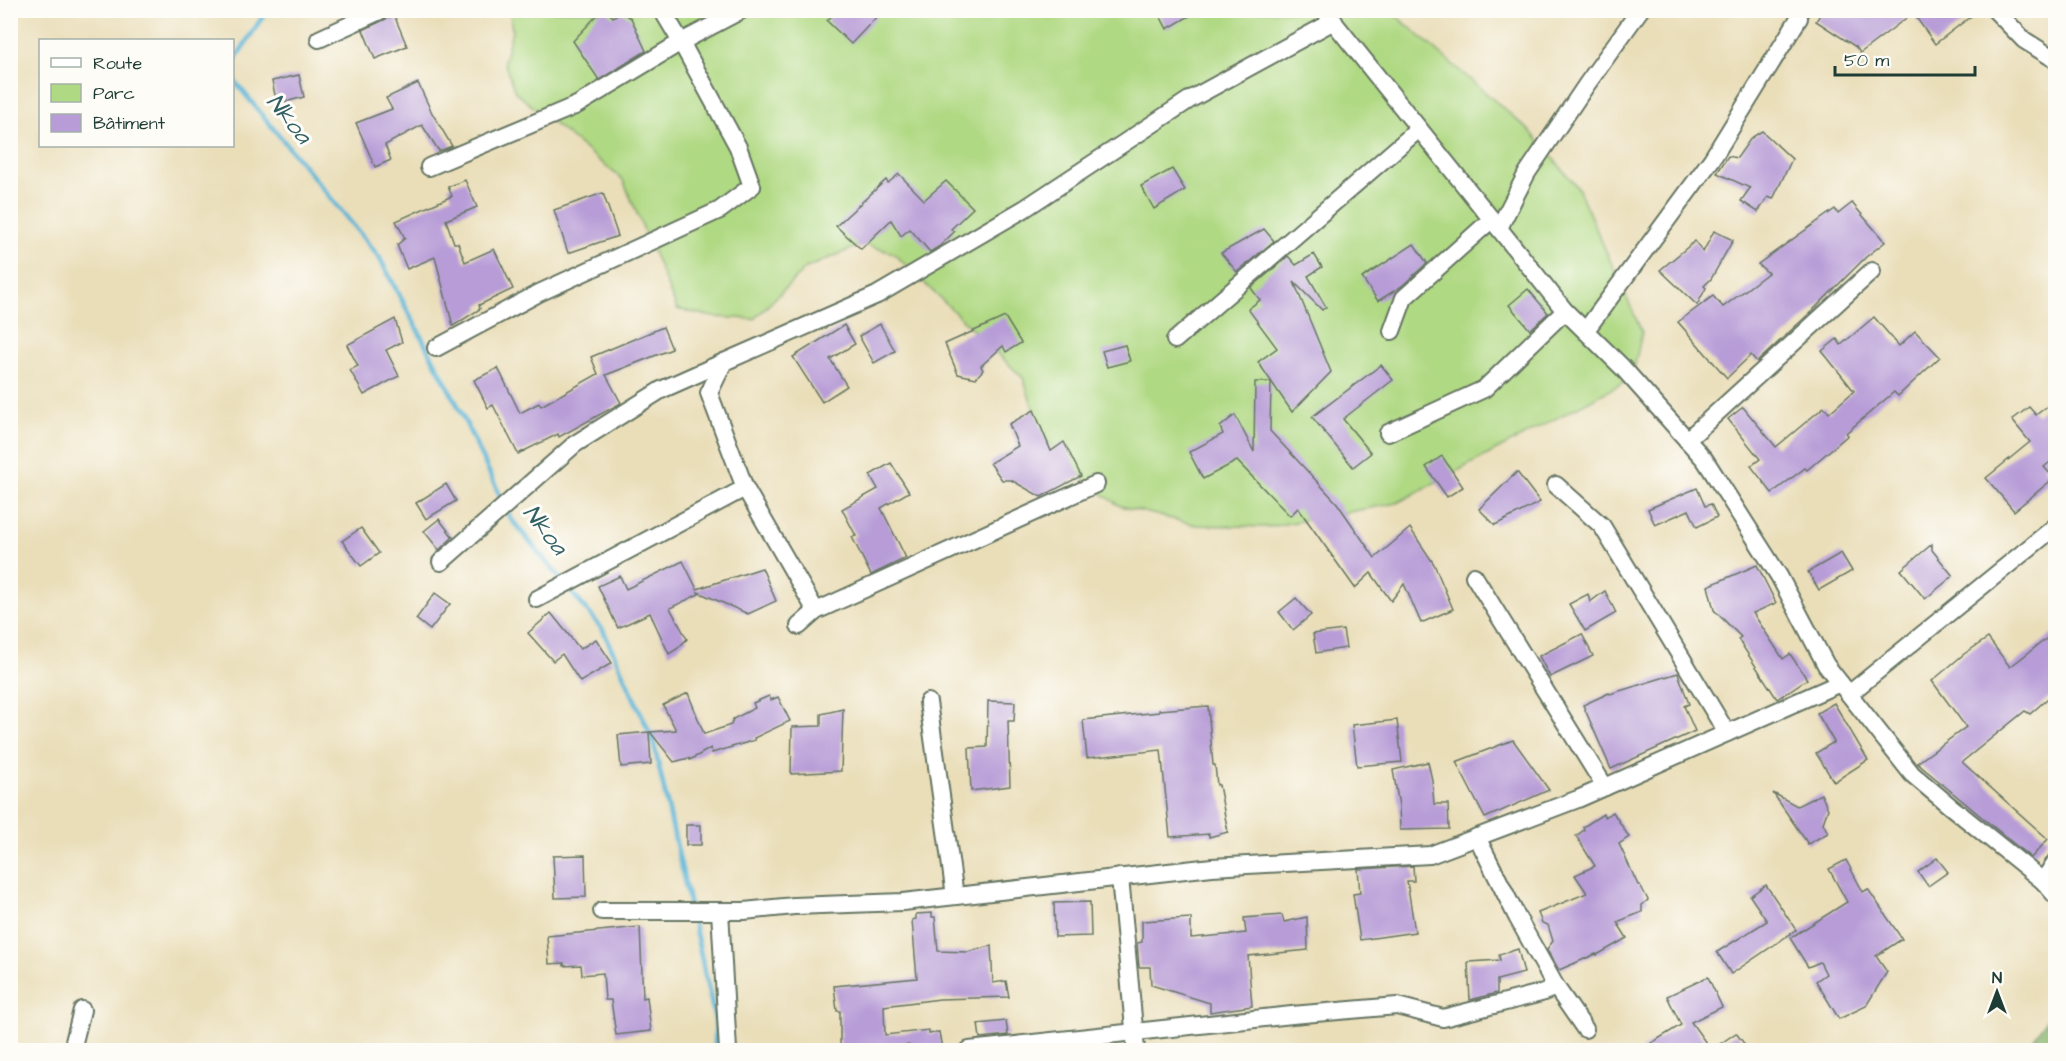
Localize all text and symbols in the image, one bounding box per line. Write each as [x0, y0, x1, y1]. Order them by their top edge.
legend [39, 39, 234, 147]
scale bar [1835, 39, 1974, 77]
text: 50 m [1844, 48, 1889, 73]
text: Route [93, 51, 142, 76]
text: Parc [93, 81, 135, 106]
water label: Nkoa [258, 87, 321, 153]
text: Bâtiment [93, 111, 166, 136]
water label: Nkoa [515, 498, 577, 564]
north arrow [1967, 962, 2027, 1022]
text: N [1992, 967, 2002, 989]

